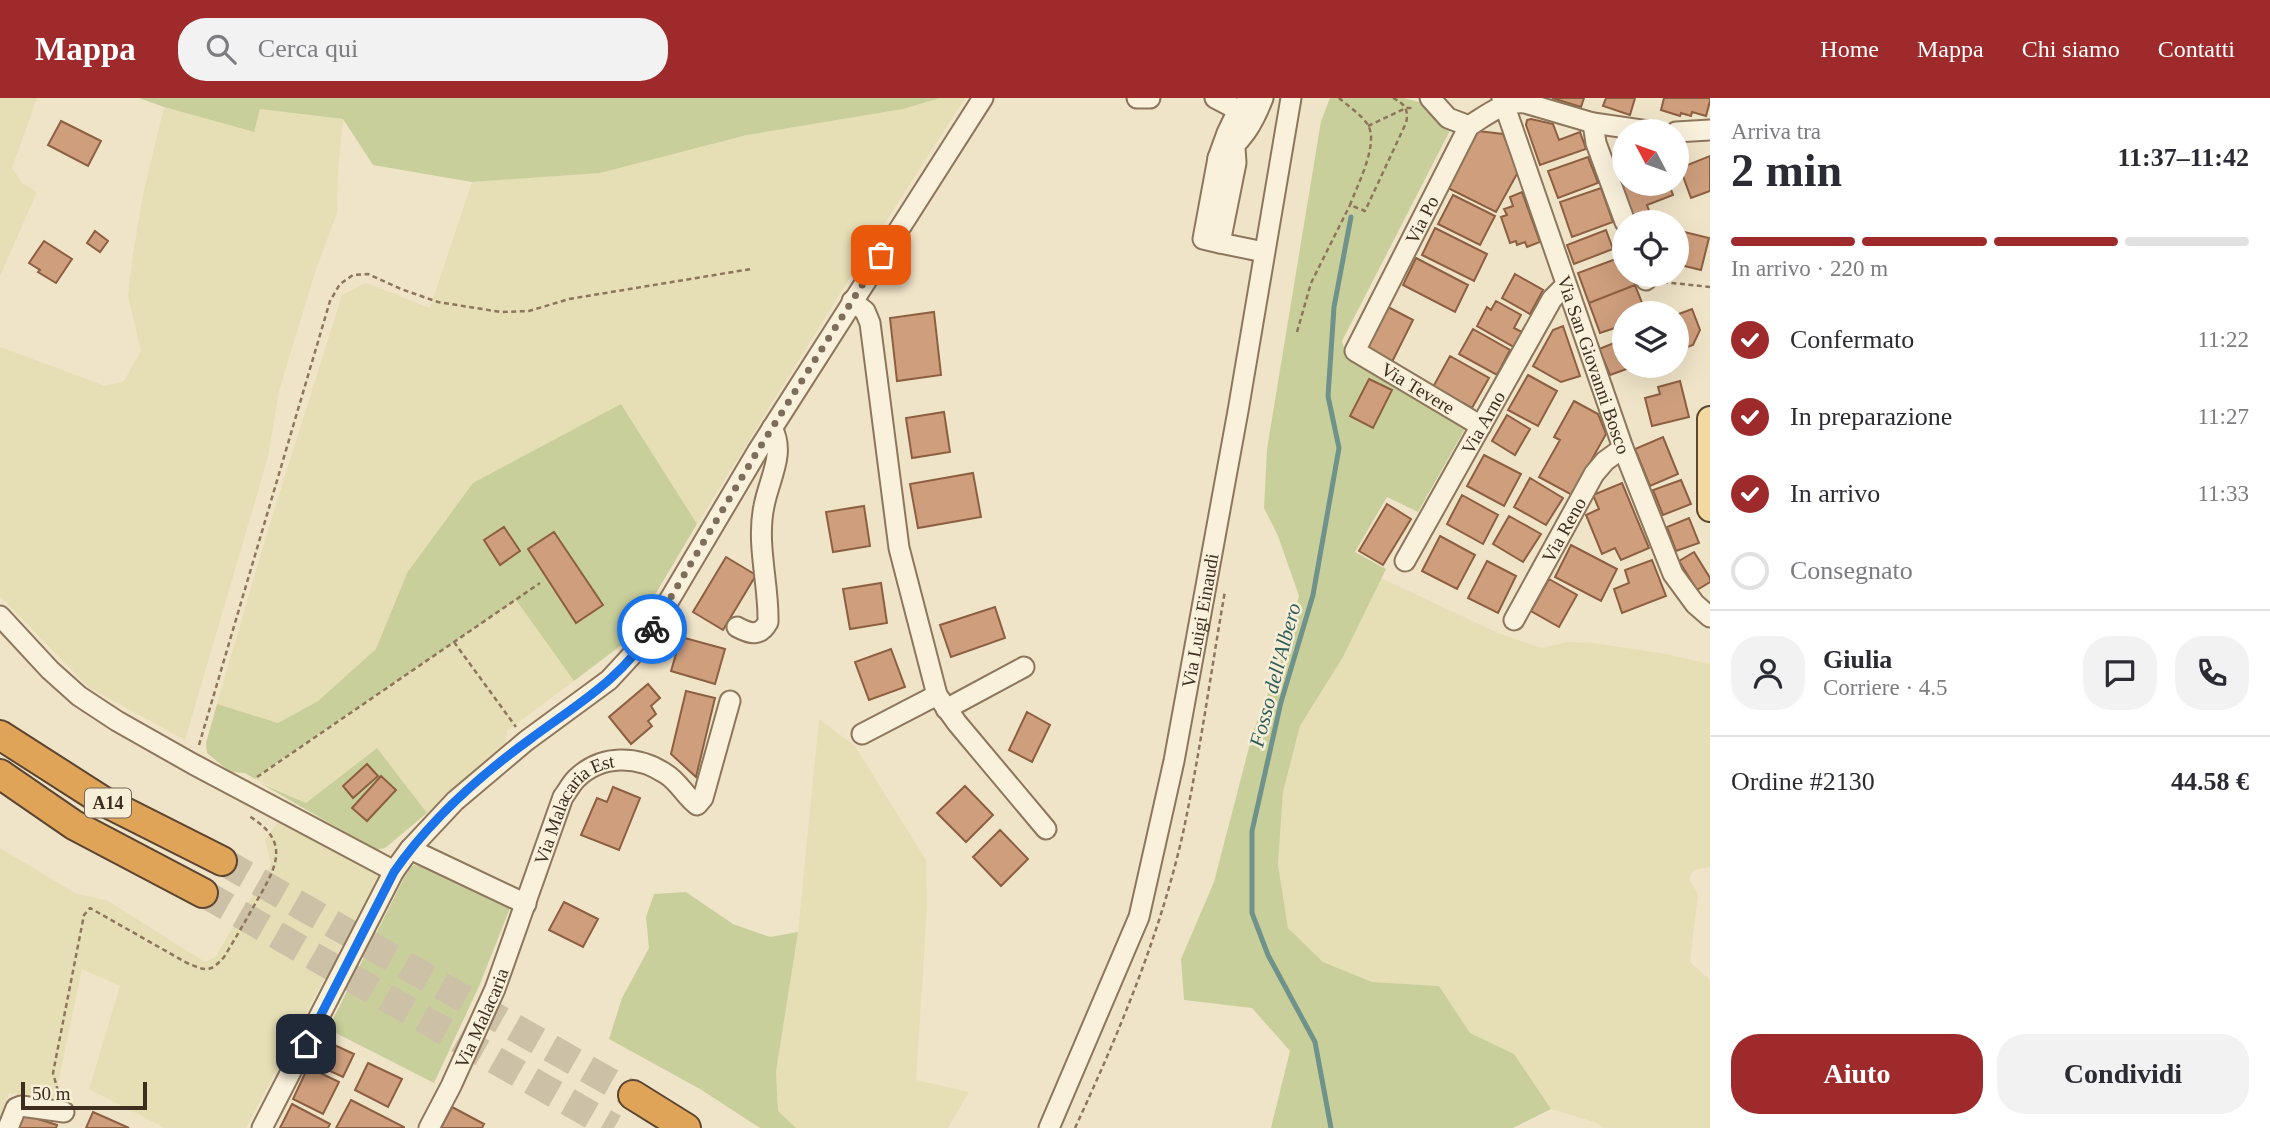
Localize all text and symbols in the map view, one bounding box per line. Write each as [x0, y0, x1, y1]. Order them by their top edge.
search box [178, 18, 668, 81]
icon: search [202, 30, 240, 68]
text: Mappa [35, 31, 136, 67]
text: Cerca qui [258, 34, 358, 63]
text: Home [1820, 36, 1879, 62]
text: Mappa [1917, 36, 1984, 62]
text: Chi siamo [2022, 36, 2120, 62]
text: Contatti [2158, 36, 2235, 62]
north arrow [1612, 119, 1689, 196]
map controls [1612, 119, 1689, 378]
text: Arriva tra [1731, 119, 1821, 144]
text: 11:37–11:42 [2118, 143, 2249, 172]
text: 2 min [1731, 145, 1842, 196]
street label: Via Po [1401, 192, 1443, 247]
button: locate [1612, 210, 1689, 287]
pin [851, 225, 911, 285]
icon: bag [862, 236, 900, 274]
text: In arrivo · 220 m [1731, 256, 1888, 281]
street label: Via San Giovanni Bosco [1553, 273, 1634, 457]
button: layers [1612, 301, 1689, 378]
icon: check [1731, 321, 1769, 359]
text: Confermato [1790, 325, 1914, 354]
text: 11:22 [2197, 327, 2249, 352]
street label: Via Tevere [1377, 358, 1458, 419]
street label: Via Arno [1457, 387, 1509, 458]
icon: check [1731, 398, 1769, 436]
text: In preparazione [1790, 402, 1952, 431]
text: 11:27 [2197, 404, 2249, 429]
icon: check [1731, 475, 1769, 513]
text: In arrivo [1790, 479, 1880, 508]
text: 11:33 [2197, 481, 2249, 506]
street label: Via Reno [1538, 494, 1590, 566]
street label: Via Luigi Einaudi [1178, 552, 1223, 690]
text: Consegnato [1790, 556, 1913, 585]
courier [617, 594, 687, 664]
water label: Fosso dell'Albero [1244, 601, 1306, 750]
icon: bike [633, 610, 671, 648]
button: person [1731, 636, 1805, 710]
button: chat [2083, 636, 2157, 710]
button: phone [2175, 636, 2249, 710]
text: Giulia [1823, 645, 1892, 674]
text: Corriere · 4.5 [1823, 675, 1948, 700]
street label: Via Malacaria Est [530, 750, 617, 867]
text: Ordine #2130 [1731, 767, 1875, 796]
text: 44.58 € [2171, 767, 2249, 796]
road number: A14 [85, 788, 131, 818]
street label: Via Malacaria [451, 965, 513, 1071]
pin [276, 1014, 336, 1074]
icon: home [287, 1025, 325, 1063]
button: Aiuto [1731, 1034, 1983, 1114]
button: Condividi [1997, 1034, 2249, 1114]
scale bar [21, 1079, 147, 1111]
text: 50 m [32, 1083, 71, 1104]

